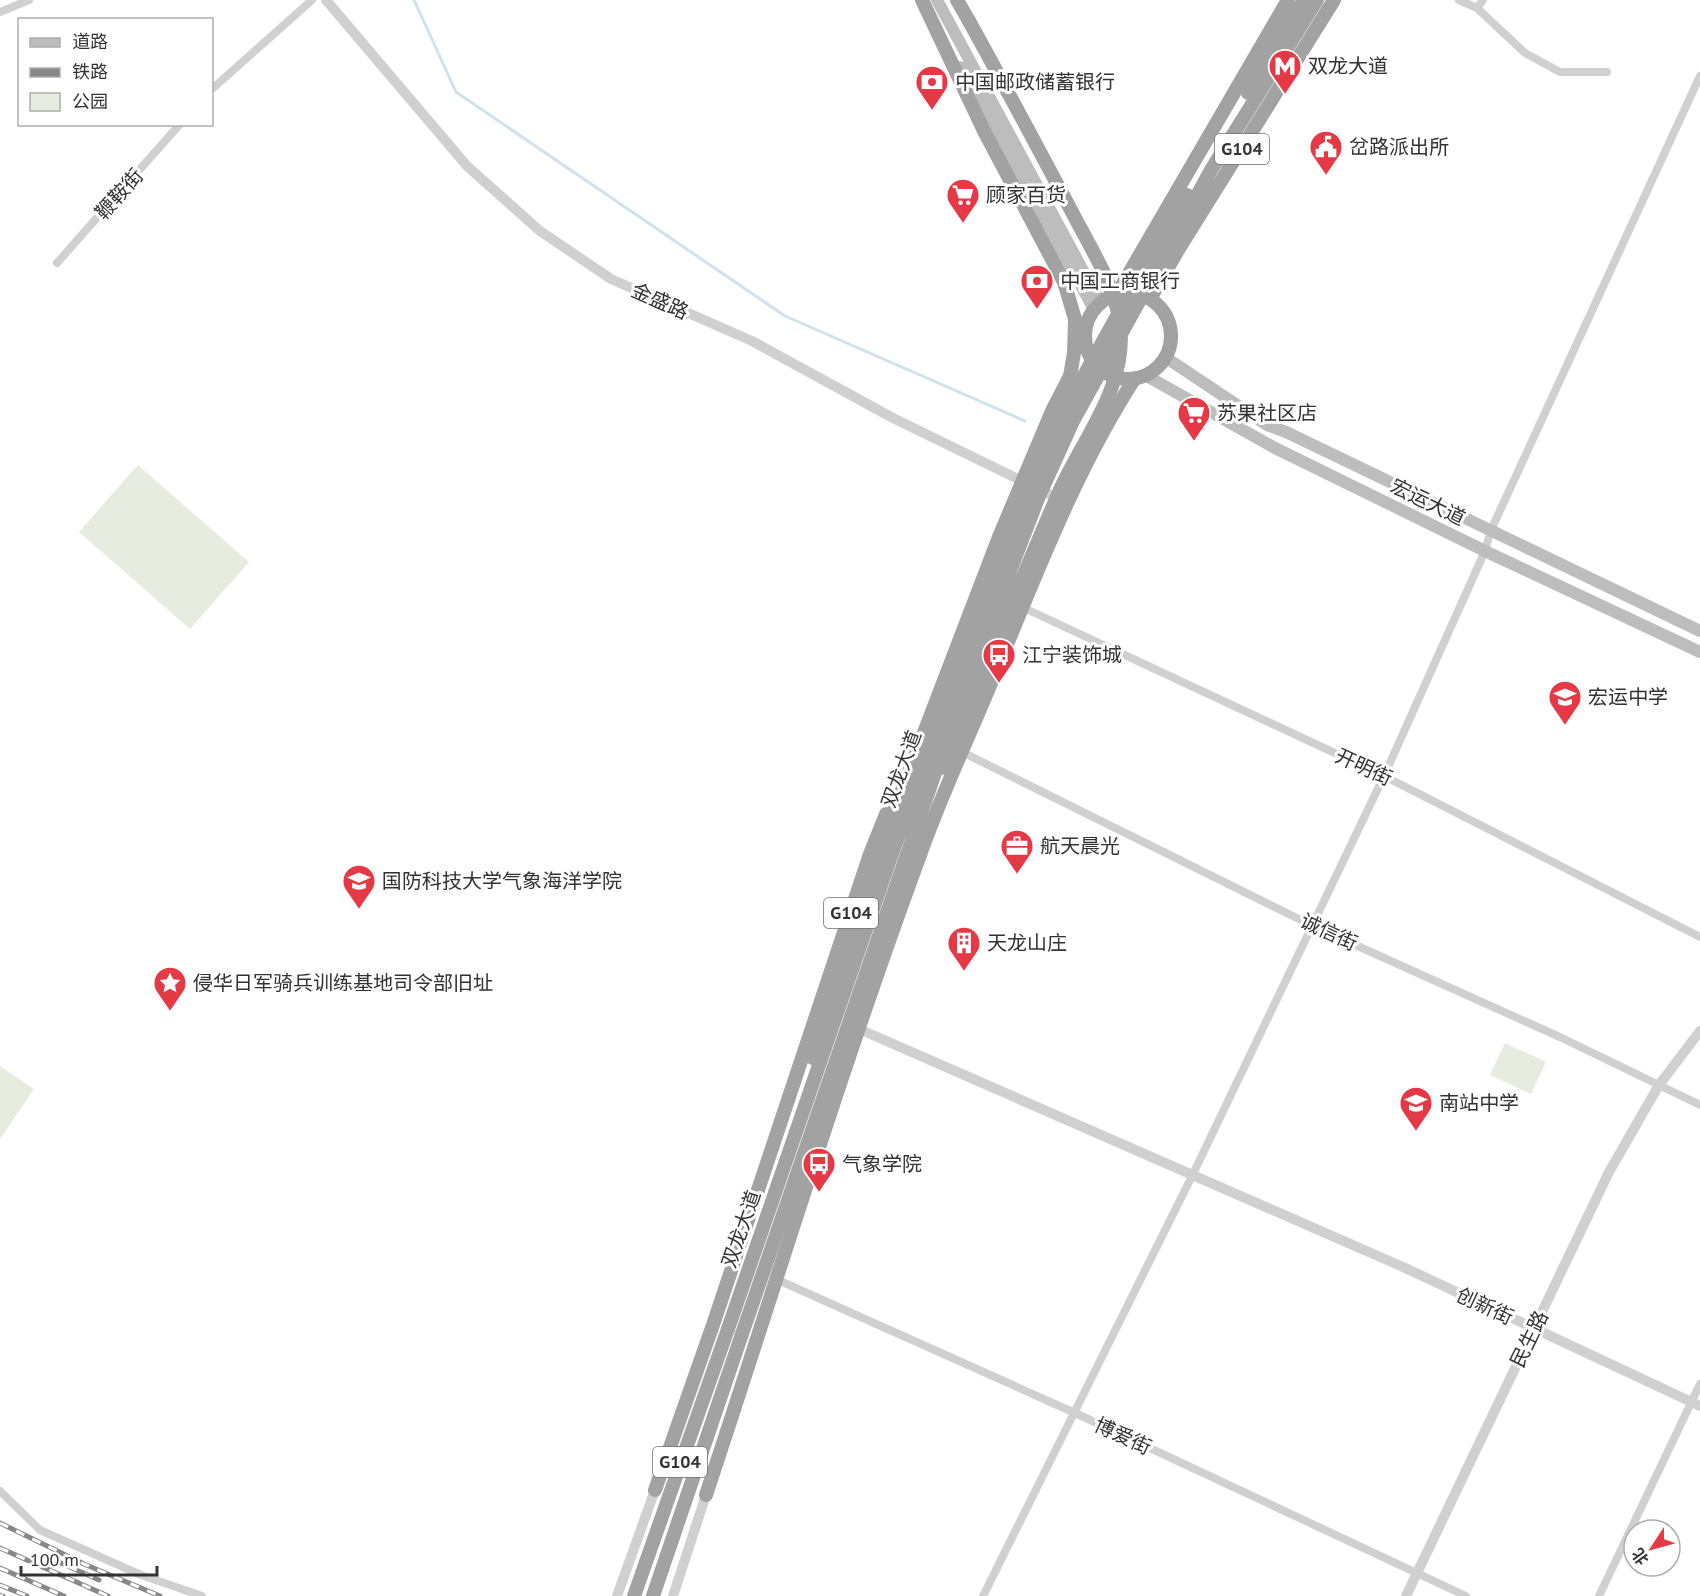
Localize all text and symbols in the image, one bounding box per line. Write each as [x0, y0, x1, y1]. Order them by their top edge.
legend [18, 18, 213, 126]
text: 道路 [72, 30, 108, 53]
metro station icon: 双龙大道 [1267, 48, 1303, 95]
place label: 双龙大道 [1308, 53, 1388, 79]
text: 铁路 [72, 60, 108, 83]
bank icon: 中国邮政储蓄银行 [914, 64, 950, 111]
place label: 中国邮政储蓄银行 [955, 69, 1115, 95]
text: 公园 [72, 90, 108, 113]
public building icon: 岔路派出所 [1308, 129, 1344, 176]
road number: G104 [1215, 134, 1269, 164]
place label: 岔路派出所 [1349, 134, 1449, 160]
street label: 鞭鞍街 [89, 163, 149, 225]
supermarket icon: 顾家百货 [945, 177, 981, 224]
place label: 顾家百货 [986, 182, 1066, 208]
bank icon: 中国工商银行 [1019, 263, 1055, 310]
place label: 中国工商银行 [1060, 268, 1180, 294]
street label: 金盛路 [627, 277, 693, 325]
supermarket icon: 苏果社区店 [1176, 395, 1212, 442]
place label: 苏果社区店 [1217, 400, 1317, 426]
street label: 宏运大道 [1386, 473, 1470, 531]
bus stop icon: 江宁装饰城 [981, 637, 1017, 684]
place label: 江宁装饰城 [1022, 642, 1122, 668]
school or university icon: 宏运中学 [1547, 679, 1583, 726]
place label: 宏运中学 [1588, 684, 1668, 710]
street label: 双龙大道 [875, 727, 927, 811]
street label: 开明街 [1331, 743, 1397, 791]
office icon: 航天晨光 [999, 828, 1035, 875]
place label: 航天晨光 [1040, 833, 1120, 859]
school or university icon: 国防科技大学气象海洋学院 [341, 863, 377, 910]
place label: 国防科技大学气象海洋学院 [382, 868, 622, 894]
road number: G104 [824, 898, 878, 928]
street label: 诚信街 [1296, 908, 1362, 956]
building icon: 天龙山庄 [946, 925, 982, 972]
place label: 天龙山庄 [987, 930, 1067, 956]
place icon: 侵华日军骑兵训练基地司令部旧址 [152, 965, 188, 1012]
place label: 侵华日军骑兵训练基地司令部旧址 [193, 970, 493, 996]
school or university icon: 南站中学 [1398, 1085, 1434, 1132]
place label: 南站中学 [1439, 1090, 1519, 1116]
bus stop icon: 气象学院 [801, 1146, 837, 1193]
place label: 气象学院 [842, 1151, 922, 1177]
street label: 双龙大道 [716, 1187, 766, 1271]
street label: 创新街 [1452, 1282, 1518, 1330]
street label: 民生路 [1504, 1306, 1554, 1372]
street label: 博爱街 [1090, 1412, 1156, 1460]
road number: G104 [653, 1447, 707, 1477]
north arrow [1622, 1518, 1682, 1578]
scale bar [21, 1539, 158, 1577]
text: 北 [1627, 1544, 1653, 1569]
text: 100 m [30, 1548, 79, 1571]

